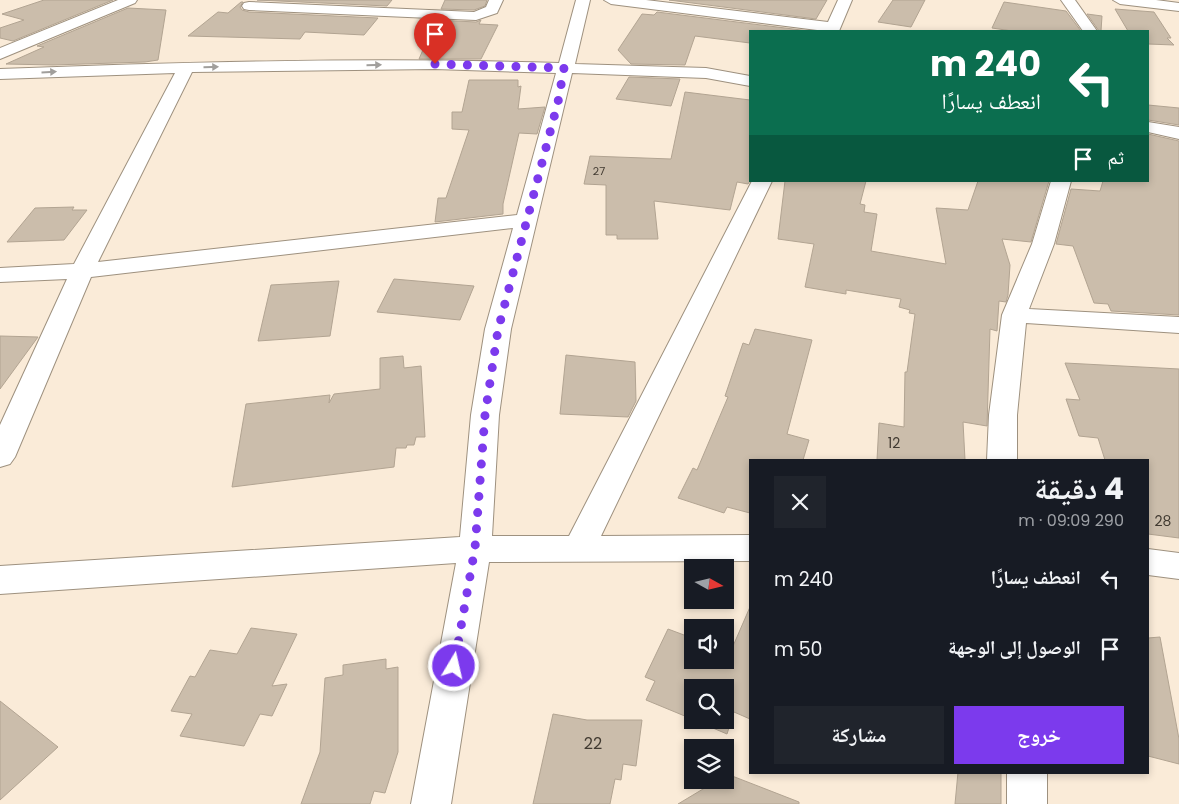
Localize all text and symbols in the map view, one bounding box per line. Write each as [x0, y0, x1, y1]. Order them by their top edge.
pin [414, 13, 456, 64]
icon: arrive [421, 20, 449, 48]
text: 240 m [930, 39, 1041, 88]
icon: left [1059, 50, 1124, 115]
one-way arrow [366, 61, 382, 69]
one-way arrow [203, 63, 219, 71]
one-way arrow [41, 68, 57, 76]
text: انعطف يسارًا [941, 86, 1041, 117]
text: ثم [1107, 144, 1124, 171]
icon: arrive [1069, 145, 1097, 173]
house number: 27 [593, 163, 605, 179]
house number: 12 [888, 433, 900, 453]
text: 4 دقيقة [1034, 467, 1124, 510]
button: close [774, 476, 826, 528]
text: 290 m · 09:09 [1018, 509, 1124, 532]
house number: 28 [1155, 511, 1172, 531]
north arrow [684, 559, 734, 609]
map controls [684, 559, 734, 789]
text: انعطف يسارًا [991, 564, 1081, 591]
icon: left [1096, 565, 1124, 593]
text: 240 m [774, 566, 833, 593]
button: sound [684, 619, 734, 669]
text: الوصول إلى الوجهة [948, 634, 1081, 661]
icon: arrive [1096, 635, 1124, 663]
text: 50 m [774, 636, 823, 663]
position arrow [427, 639, 479, 691]
button: search [684, 679, 734, 729]
button: مشاركة [774, 706, 944, 764]
button: خروج [954, 706, 1124, 764]
house number: 22 [584, 732, 602, 755]
button: layers [684, 739, 734, 789]

